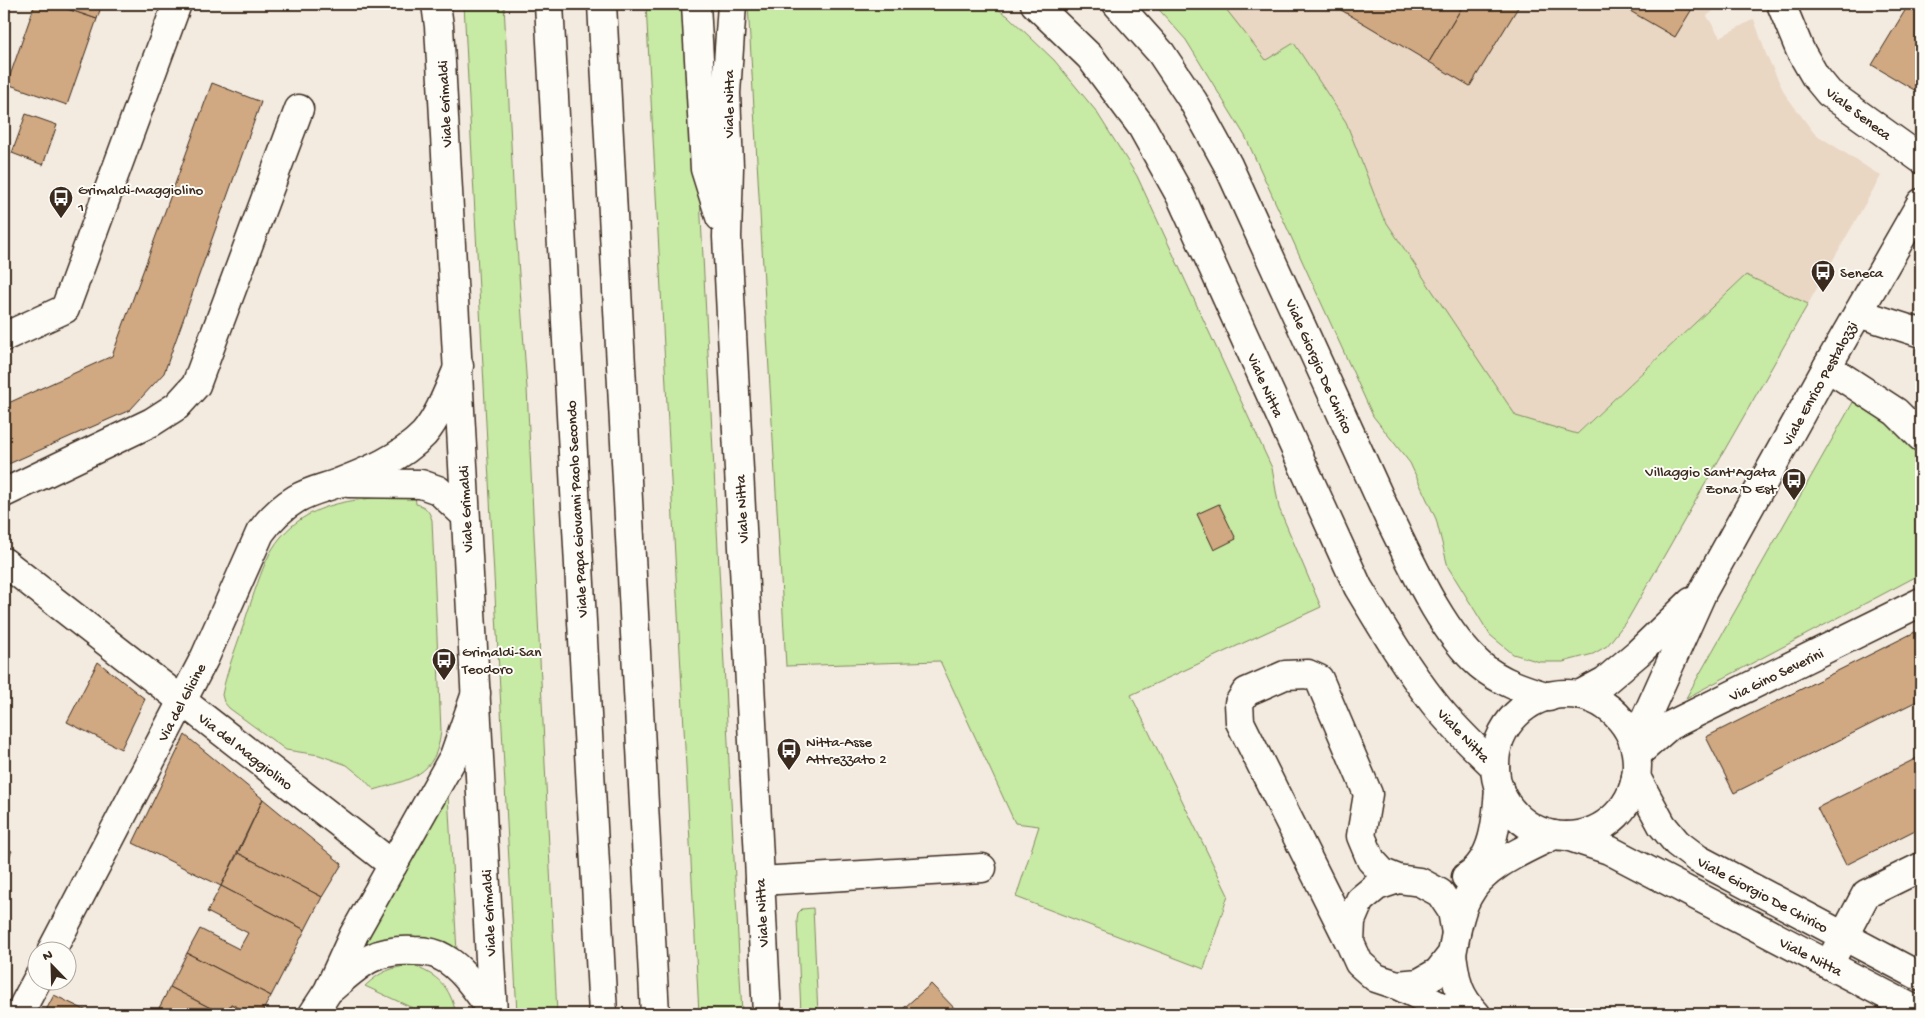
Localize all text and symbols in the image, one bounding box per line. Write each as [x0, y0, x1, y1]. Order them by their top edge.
street label: Viale Grimaldi [435, 60, 457, 149]
street label: Viale Nitta [721, 69, 739, 139]
street label: Viale Seneca [1821, 83, 1895, 146]
place label: Grimaldi-Maggiolino 1 [77, 182, 204, 217]
bus stop icon: Grimaldi-Maggiolino 1 [48, 185, 74, 219]
bus stop icon: Seneca [1810, 259, 1836, 293]
place label: Seneca [1840, 265, 1884, 283]
street label: Viale Giorgio De Chirico [1280, 296, 1356, 437]
street label: Viale Enrico Pestalozzi [1779, 319, 1862, 450]
street label: Viale Nitta [1242, 350, 1287, 421]
street label: Viale Papa Giovanni Paolo Secondo [563, 400, 593, 619]
place label: Villaggio Sant'Agata Zona D Est [1644, 464, 1778, 499]
street label: Viale Grimaldi [456, 465, 478, 554]
bus stop icon: Villaggio Sant'Agata Zona D Est [1781, 467, 1807, 501]
street label: Viale Nitta [732, 474, 754, 544]
place label: Grimaldi-San Teodoro [461, 644, 541, 679]
street label: Via Gino Severini [1726, 645, 1827, 707]
bus stop icon: Grimaldi-San Teodoro [431, 647, 457, 681]
street label: Via del Glicine [154, 660, 211, 746]
street label: Viale Nitta [1432, 705, 1493, 768]
street label: Via del Maggiolino [193, 709, 296, 795]
place label: Nitta-Asse Attrezzato 2 [806, 734, 887, 769]
bus stop icon: Nitta-Asse Attrezzato 2 [776, 737, 802, 771]
street label: Viale Giorgio De Chirico [1693, 853, 1831, 938]
street label: Viale Grimaldi [479, 869, 501, 958]
street label: Viale Nitta [752, 878, 774, 948]
street label: Viale Nitta [1775, 934, 1845, 982]
north arrow [28, 940, 78, 990]
text: N [40, 947, 55, 966]

